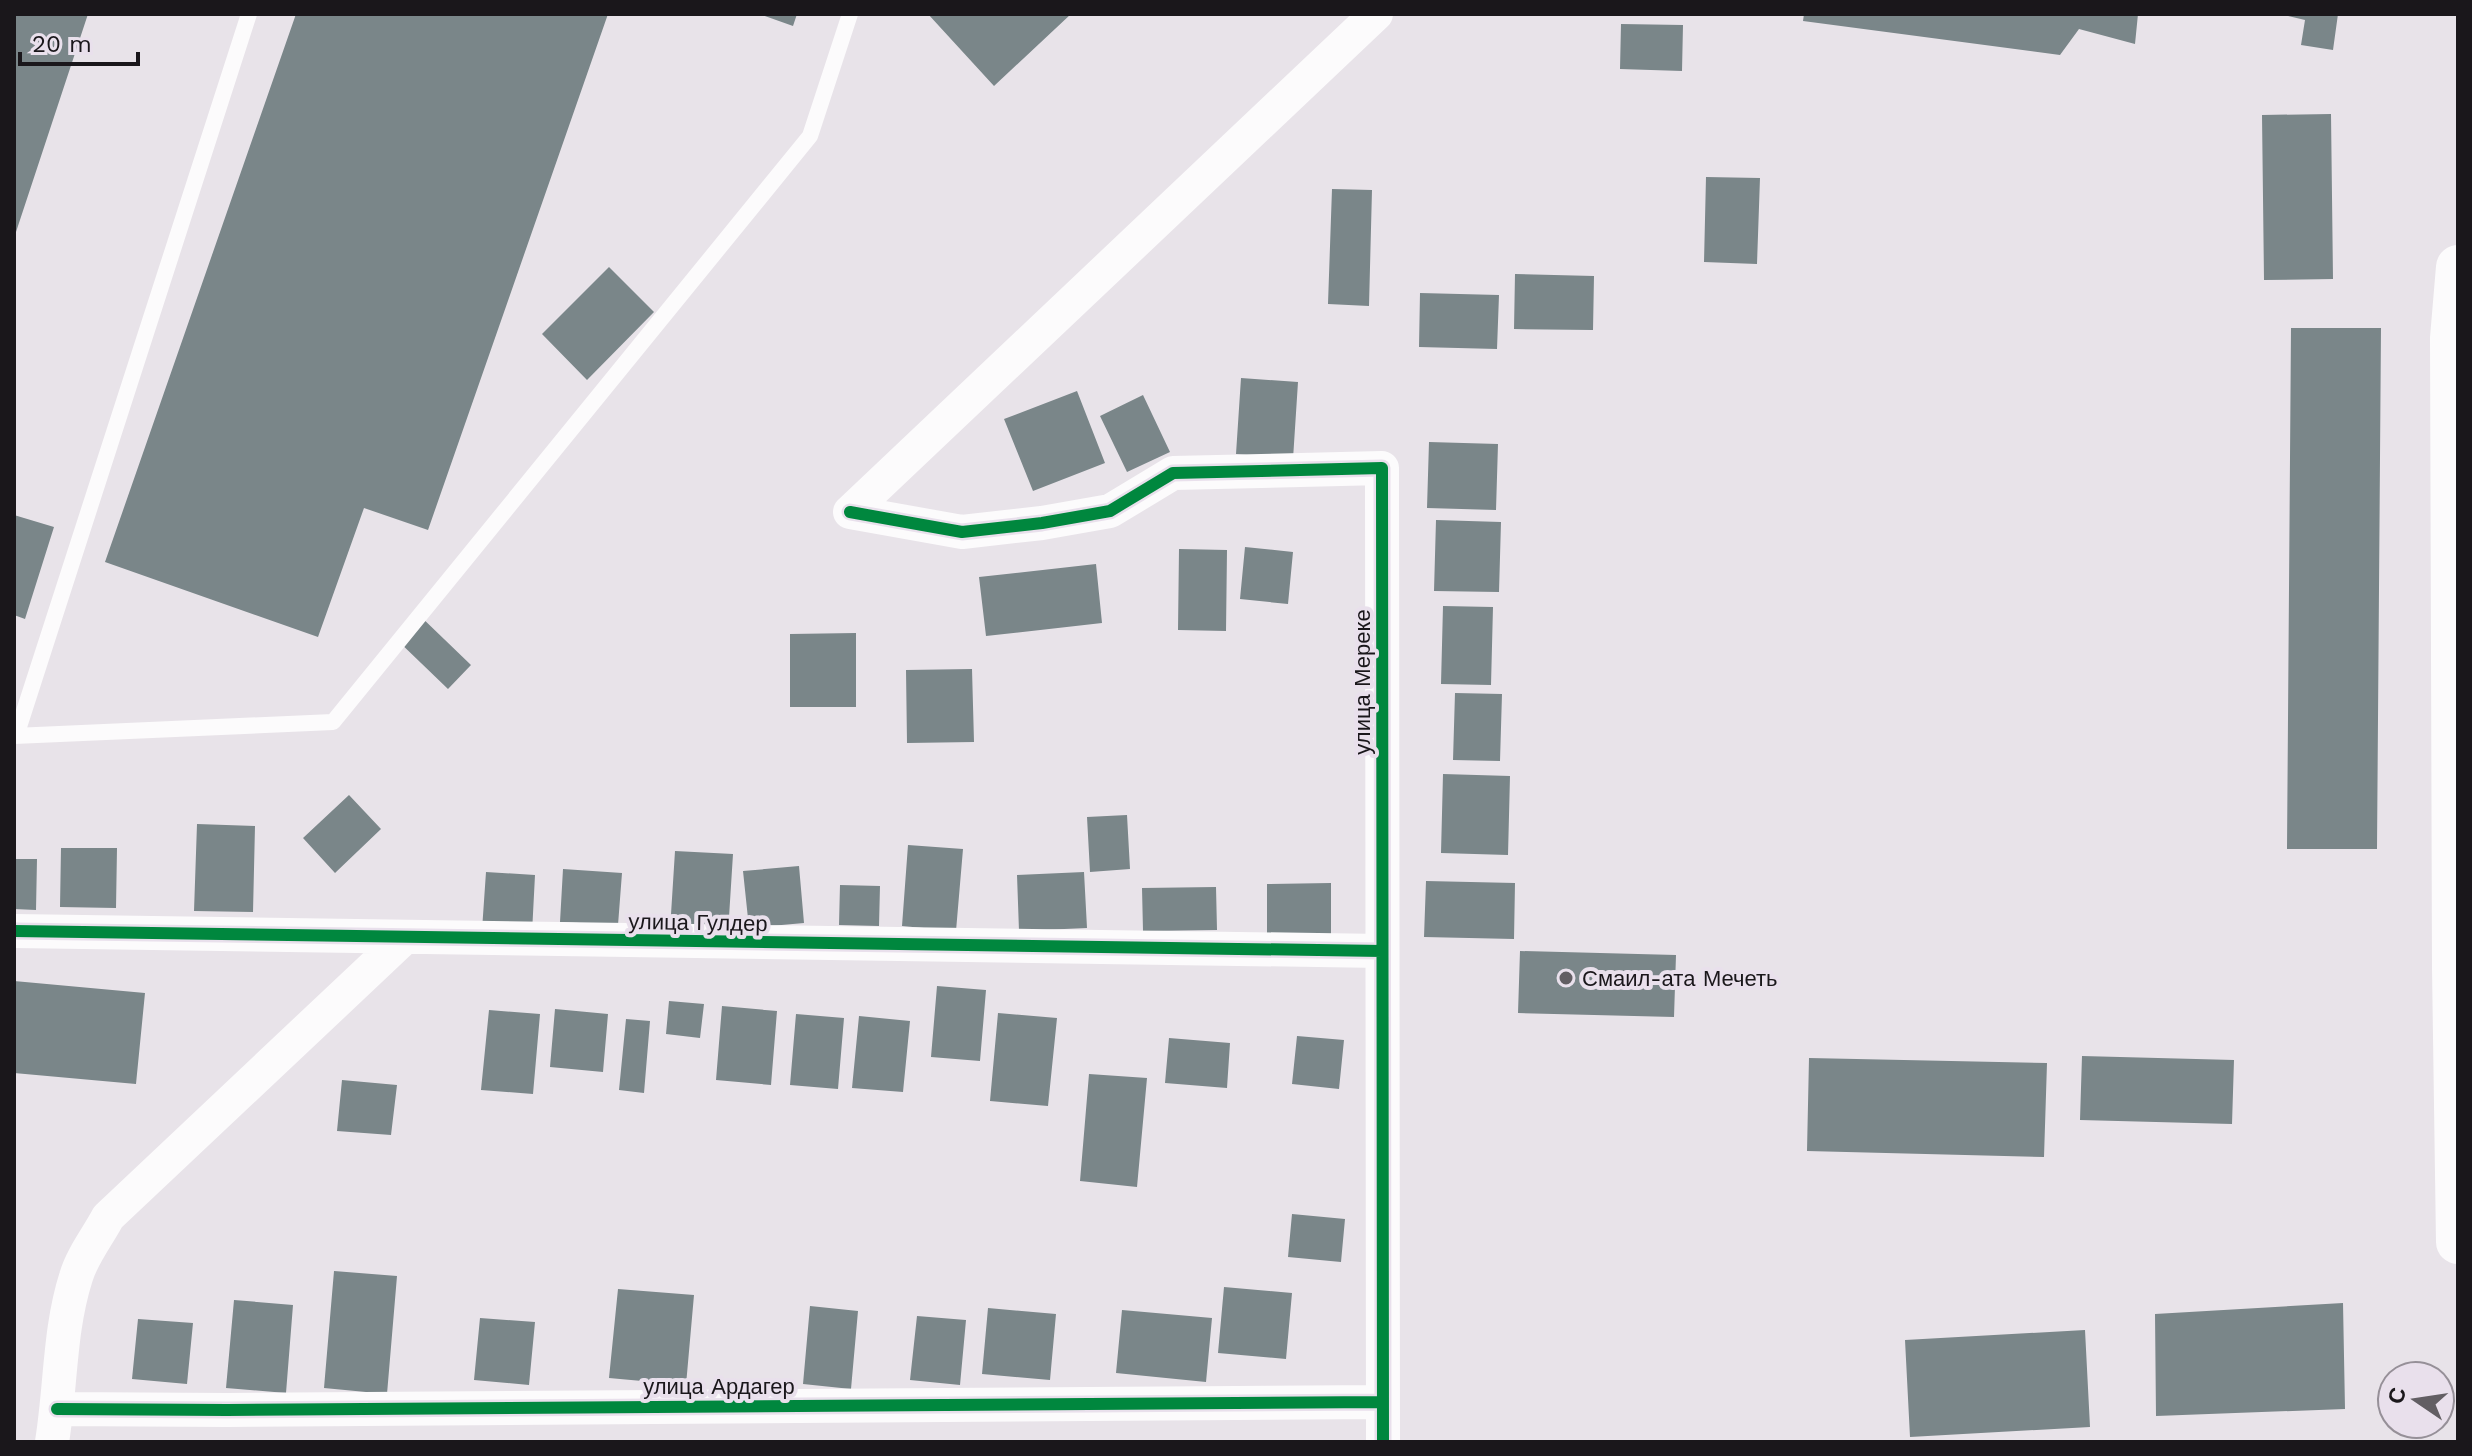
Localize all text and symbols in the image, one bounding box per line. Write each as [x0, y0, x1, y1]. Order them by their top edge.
scale bar [20, 16, 138, 66]
text: 20 m [32, 30, 92, 58]
street label: улица Мереке [1350, 609, 1375, 755]
street label: улица Гулдер [628, 909, 768, 936]
place label: Смаил-ата Мечеть [1582, 966, 1778, 991]
marker: Смаил-ата Мечеть [1557, 969, 1575, 987]
north arrow [2376, 1360, 2456, 1440]
street label: улица Ардагер [643, 1374, 795, 1399]
text: С [2383, 1385, 2411, 1406]

